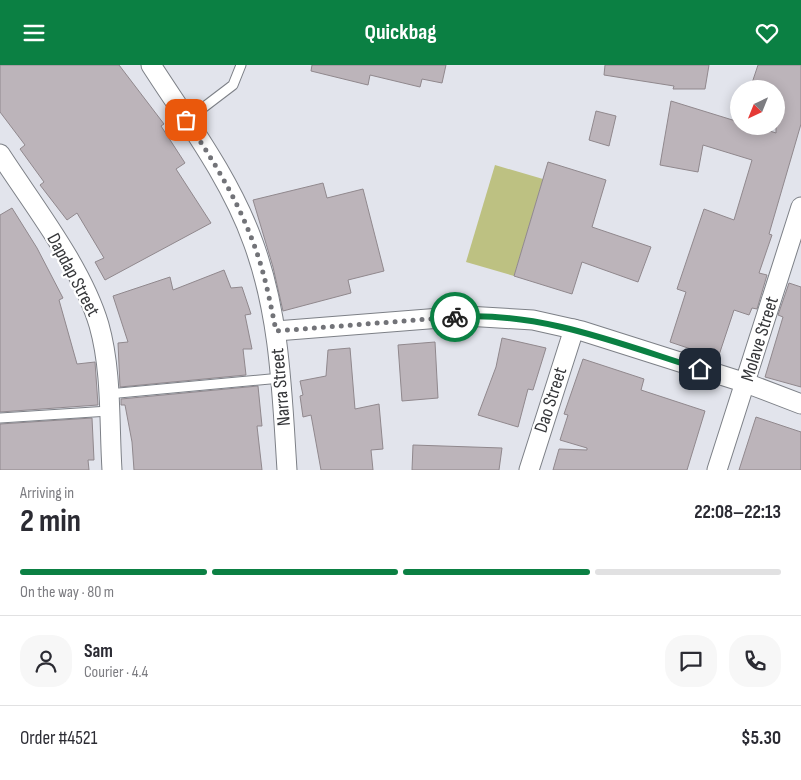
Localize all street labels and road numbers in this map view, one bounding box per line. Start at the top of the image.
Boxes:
street label: Dapdap Street [42,230,105,321]
street label: Molave Street [736,293,784,384]
street label: Narra Street [266,347,296,427]
street label: Dao Street [530,364,572,436]

